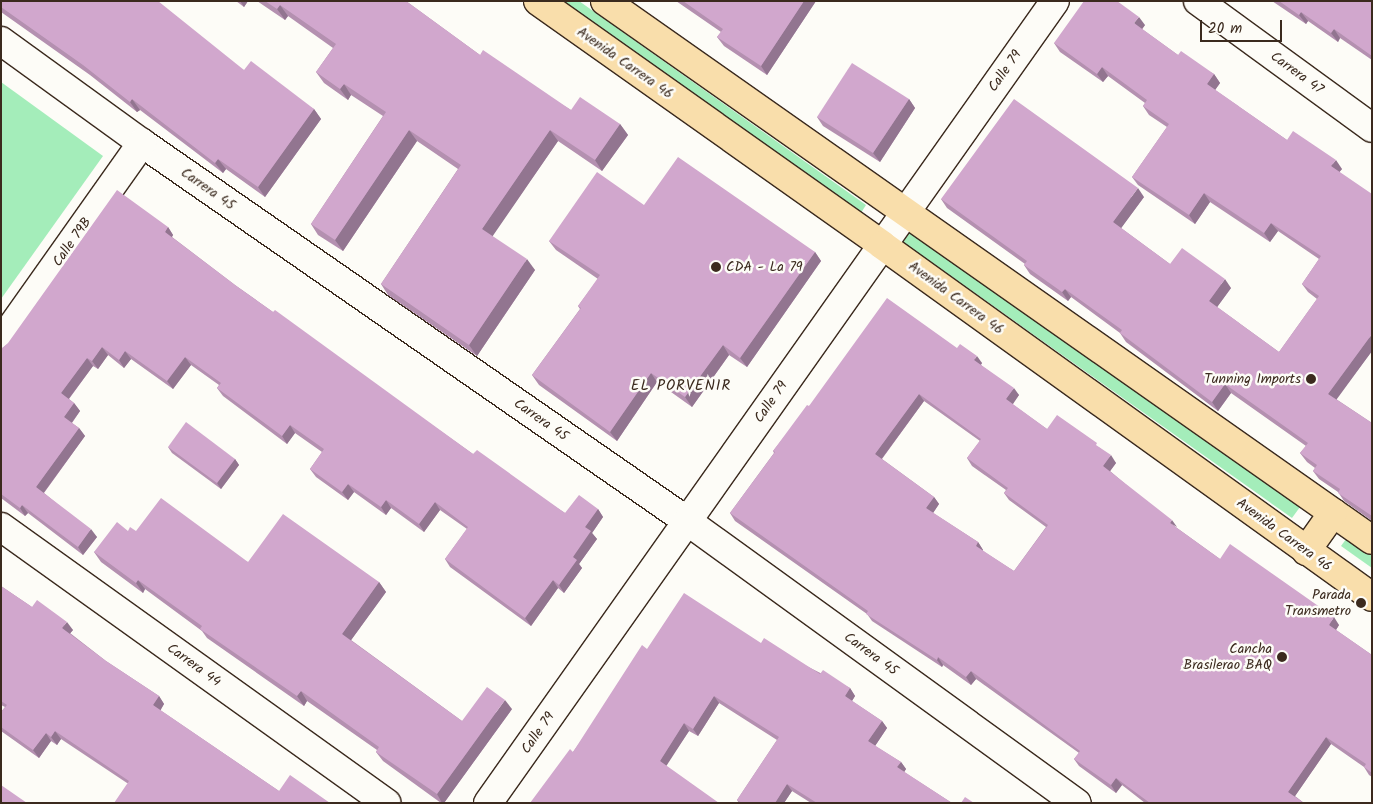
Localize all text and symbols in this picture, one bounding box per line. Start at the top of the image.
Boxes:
scale bar [1203,10,1286,42]
text: 20 m [1208,17,1242,41]
street label: Avenida Carrera 46 [574,24,676,102]
street label: Calle 79 [985,47,1025,95]
street label: Carrera 47 [1267,48,1327,98]
street label: Carrera 45 [178,164,238,214]
street label: Calle 79B [49,214,95,270]
street label: Avenida Carrera 46 [905,258,1007,338]
place label: CDA - La 79 [726,259,803,275]
marker: CDA - La 79 [710,261,722,273]
place label: Tunning Imports [1204,371,1301,387]
marker: Tunning Imports [1305,373,1317,385]
district label: EL PORVENIR [629,378,733,396]
street label: Calle 79 [751,378,791,426]
street label: Carrera 45 [511,395,571,445]
street label: Avenida Carrera 46 [1233,495,1335,575]
place label: Parada Transmetro [1285,587,1351,620]
marker: Parada Transmetro [1355,597,1367,609]
street label: Carrera 45 [841,629,901,679]
street label: Carrera 44 [164,640,224,690]
place label: Cancha Brasilerao BAQ [1183,641,1272,674]
marker: Cancha Brasilerao BAQ [1276,651,1288,663]
street label: Calle 79 [518,709,558,757]

